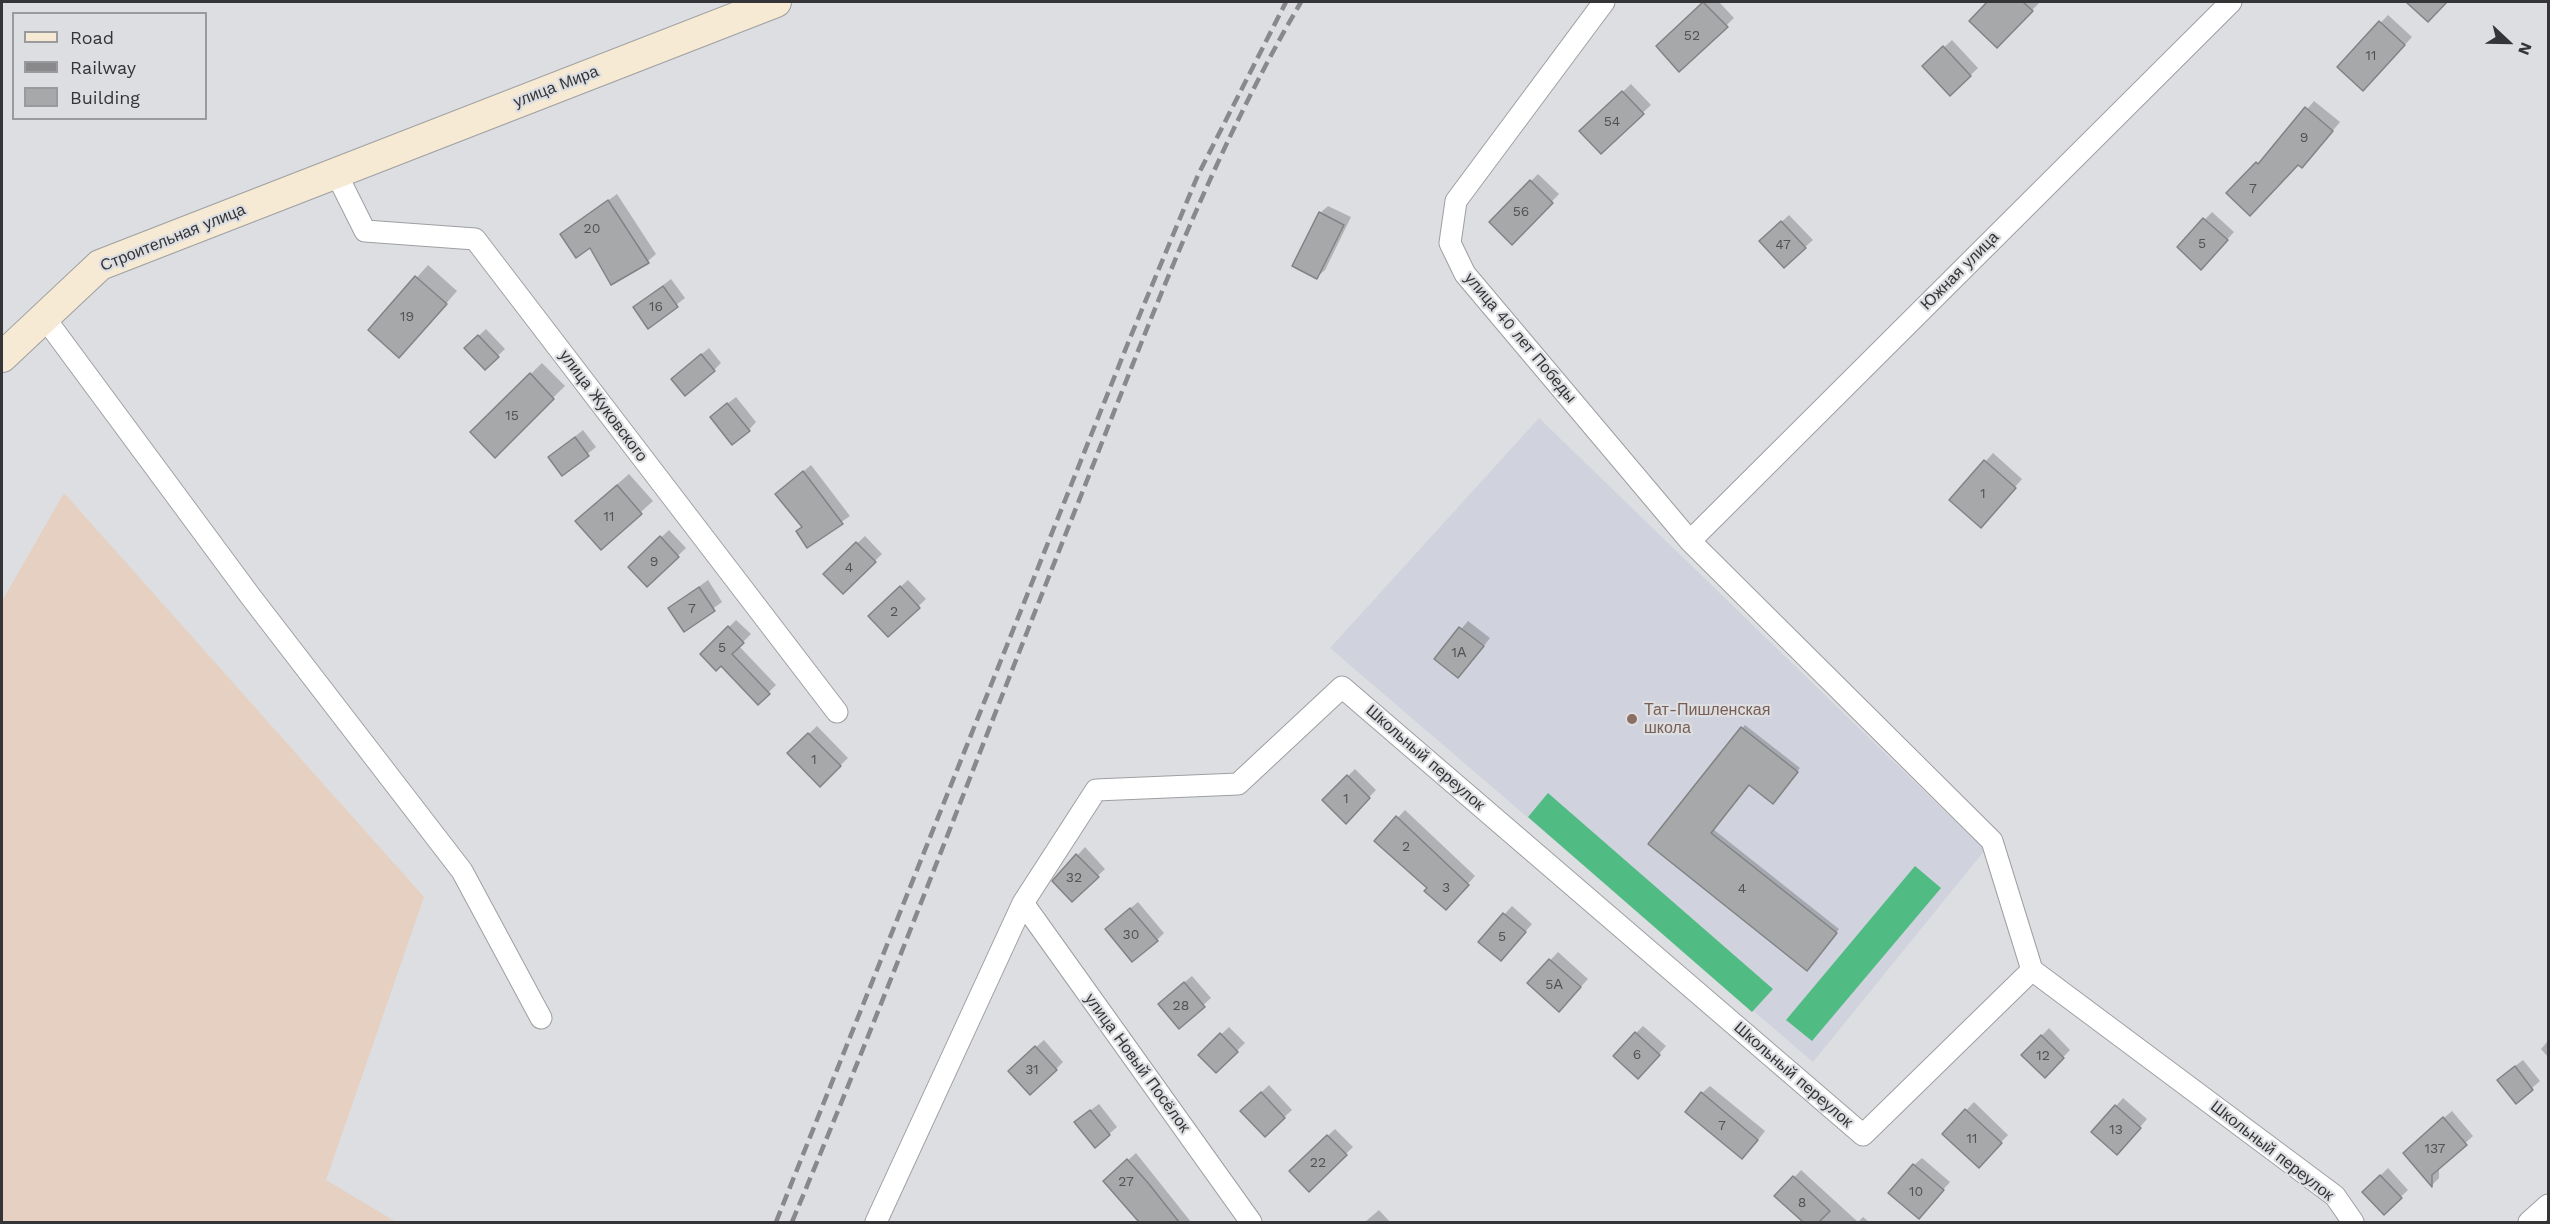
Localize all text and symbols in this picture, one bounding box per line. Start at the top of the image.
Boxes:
legend [12,12,207,120]
north arrow [2478,12,2538,72]
text: Road [70,27,114,48]
house number: 52 [1684,28,1700,44]
text: N [2514,40,2536,58]
house number: 11 [2366,48,2376,64]
text: Railway [70,57,136,78]
street label: улица Мира [511,62,601,112]
text: Building [70,87,140,108]
house number: 54 [1604,114,1620,130]
house number: 9 [2300,130,2308,146]
house number: 7 [2249,181,2257,197]
street label: Строительная улица [98,200,248,276]
house number: 56 [1513,204,1529,220]
house number: 20 [584,221,600,237]
street label: Южная улица [1917,228,2003,314]
house number: 5 [2198,236,2206,252]
house number: 47 [1775,237,1791,253]
street label: улица 40 лет Победы [1460,269,1580,407]
house number: 16 [649,299,663,315]
house number: 19 [400,309,414,325]
street label: улица Жуковского [555,346,651,466]
house number: 15 [505,408,519,424]
house number: 1 [1980,486,1986,502]
house number: 11 [604,509,614,525]
house number: 9 [650,554,658,570]
house number: 4 [845,560,853,576]
house number: 7 [688,601,696,617]
house number: 2 [890,604,898,620]
house number: 5 [718,640,726,656]
house number: 1А [1452,645,1466,661]
place label: Тат-Пишленская школа [1644,700,1770,738]
street label: Школьный переулок [1362,701,1488,815]
marker: Тат-Пишленская школа [1625,712,1639,726]
house number: 1 [811,752,817,768]
house number: 1 [1343,791,1349,807]
house number: 2 [1402,839,1410,855]
house number: 32 [1066,870,1082,886]
house number: 3 [1442,880,1450,896]
house number: 4 [1738,881,1746,897]
house number: 30 [1123,927,1139,943]
house number: 5 [1498,929,1506,945]
house number: 5А [1545,977,1563,993]
street label: улица Новый Посёлок [1080,990,1194,1136]
house number: 28 [1173,998,1189,1014]
street label: Школьный переулок [1730,1018,1856,1132]
house number: 6 [1633,1047,1641,1063]
house number: 12 [2036,1048,2050,1064]
house number: 31 [1025,1062,1039,1078]
street label: Школьный переулок [2207,1097,2337,1205]
house number: 7 [1718,1118,1726,1134]
house number: 13 [2109,1122,2123,1138]
house number: 11 [1967,1131,1977,1147]
house number: 137 [2425,1141,2445,1157]
house number: 22 [1310,1155,1326,1171]
house number: 27 [1118,1174,1134,1190]
house number: 10 [1909,1184,1923,1200]
house number: 8 [1798,1195,1806,1211]

